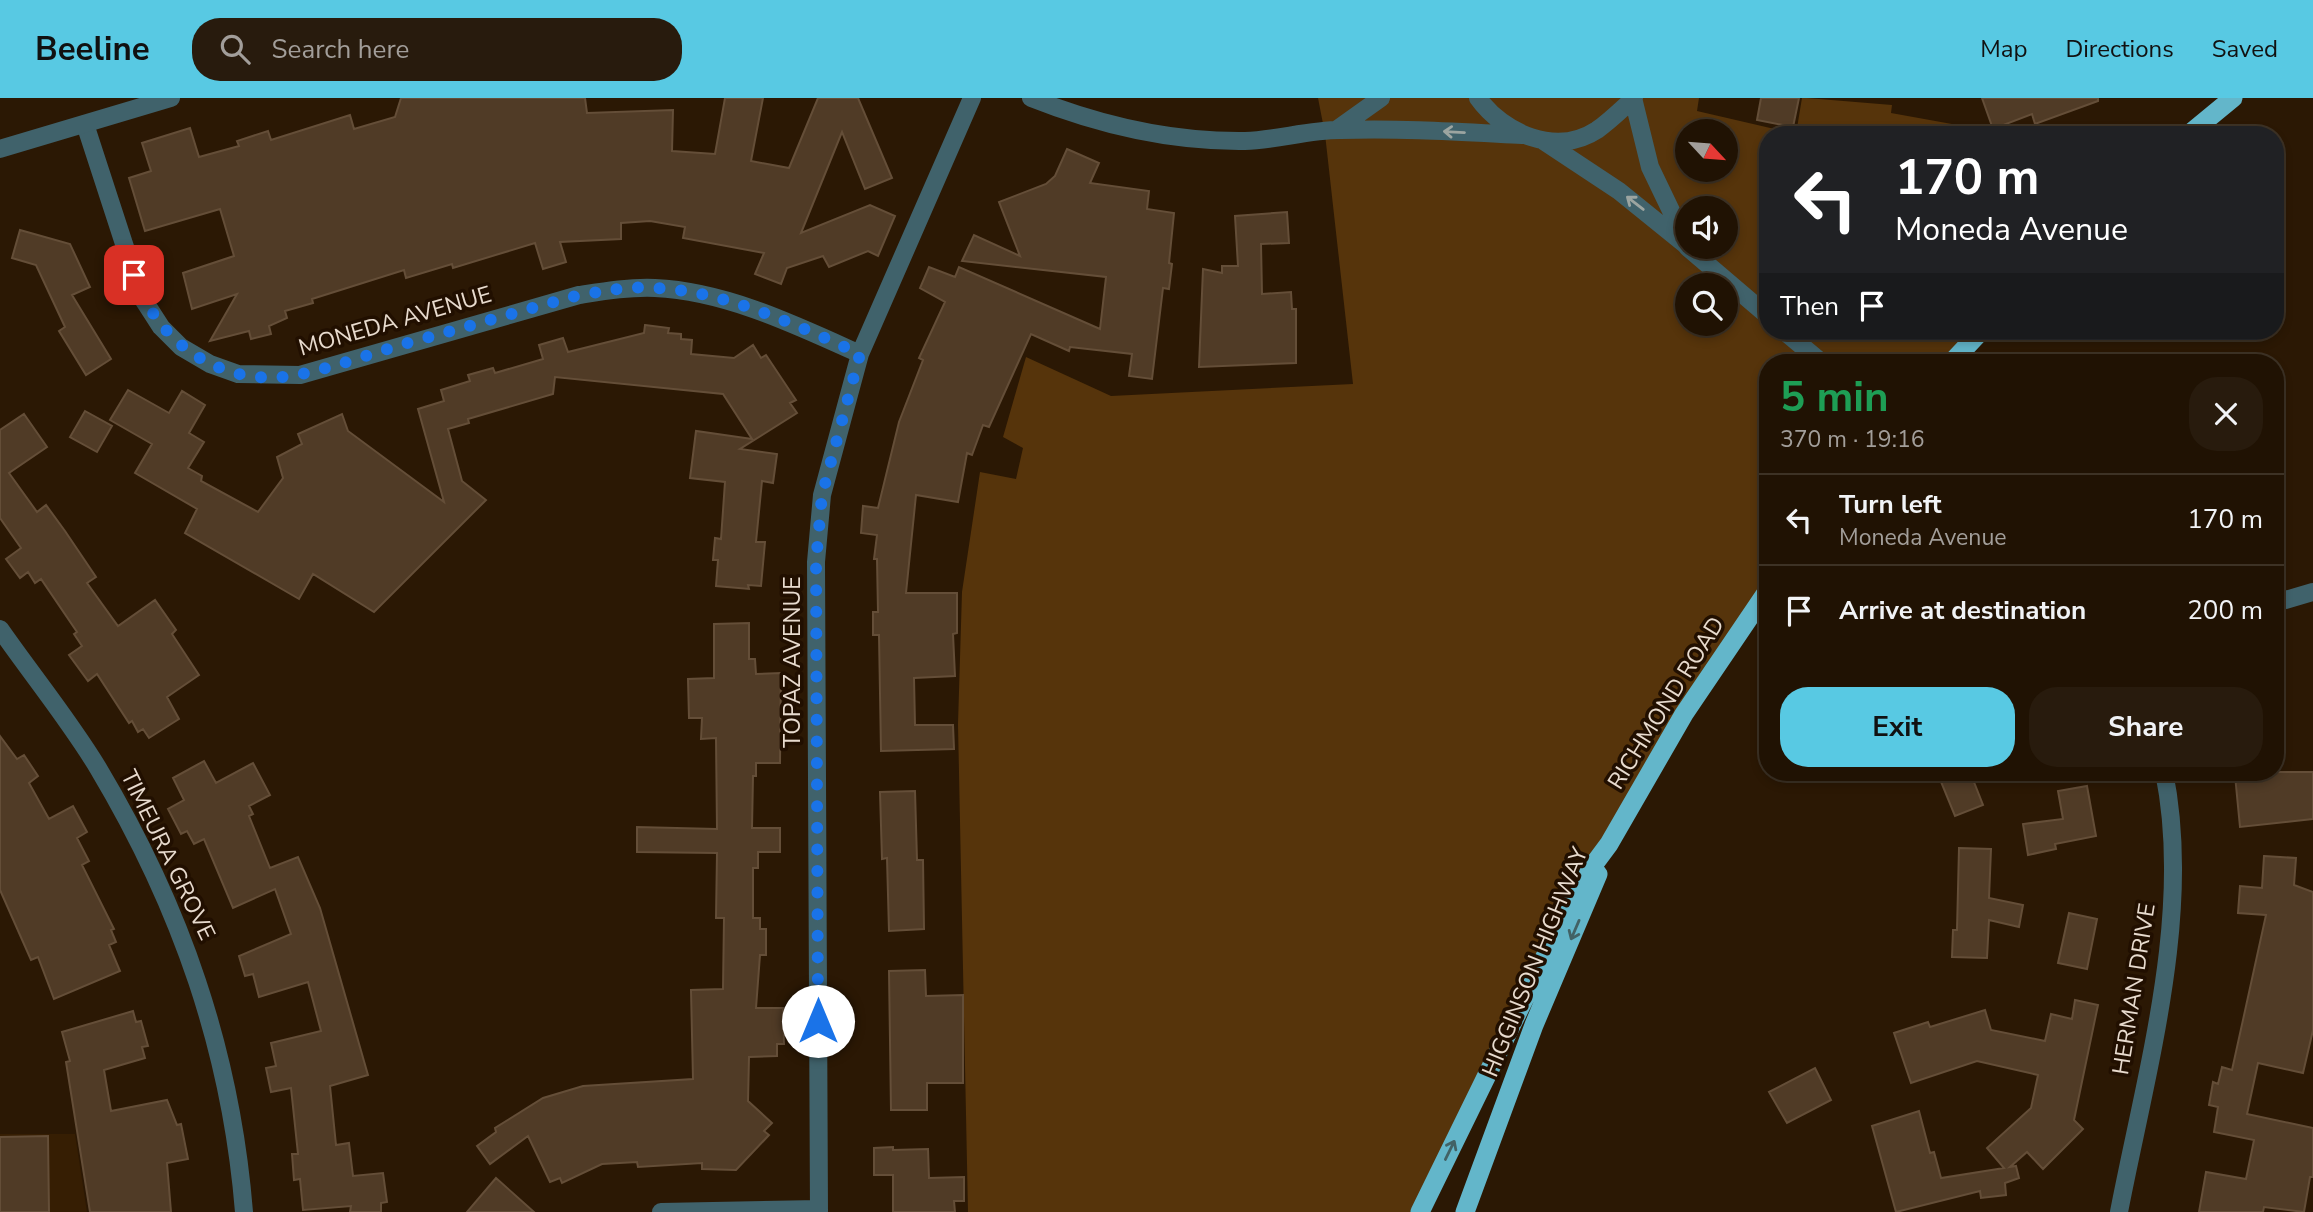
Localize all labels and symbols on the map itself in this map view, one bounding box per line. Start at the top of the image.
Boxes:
north arrow [1675,119,1738,182]
one-way arrow [1443,125,1466,138]
one-way arrow [1626,195,1644,210]
pin [104,245,164,305]
street label: MONEDA AVENUE [295,279,495,363]
street label: TOPAZ AVENUE [777,576,808,748]
street label: RICHMOND ROAD [1600,611,1732,795]
street label: TIMEURA GROVE [113,765,223,945]
street label: HIGGINSON HIGHWAY [1475,842,1595,1081]
street label: HERMAN DRIVE [2105,901,2163,1077]
one-way arrow [1568,919,1581,940]
position arrow [781,984,855,1058]
one-way arrow [1444,1140,1457,1161]

